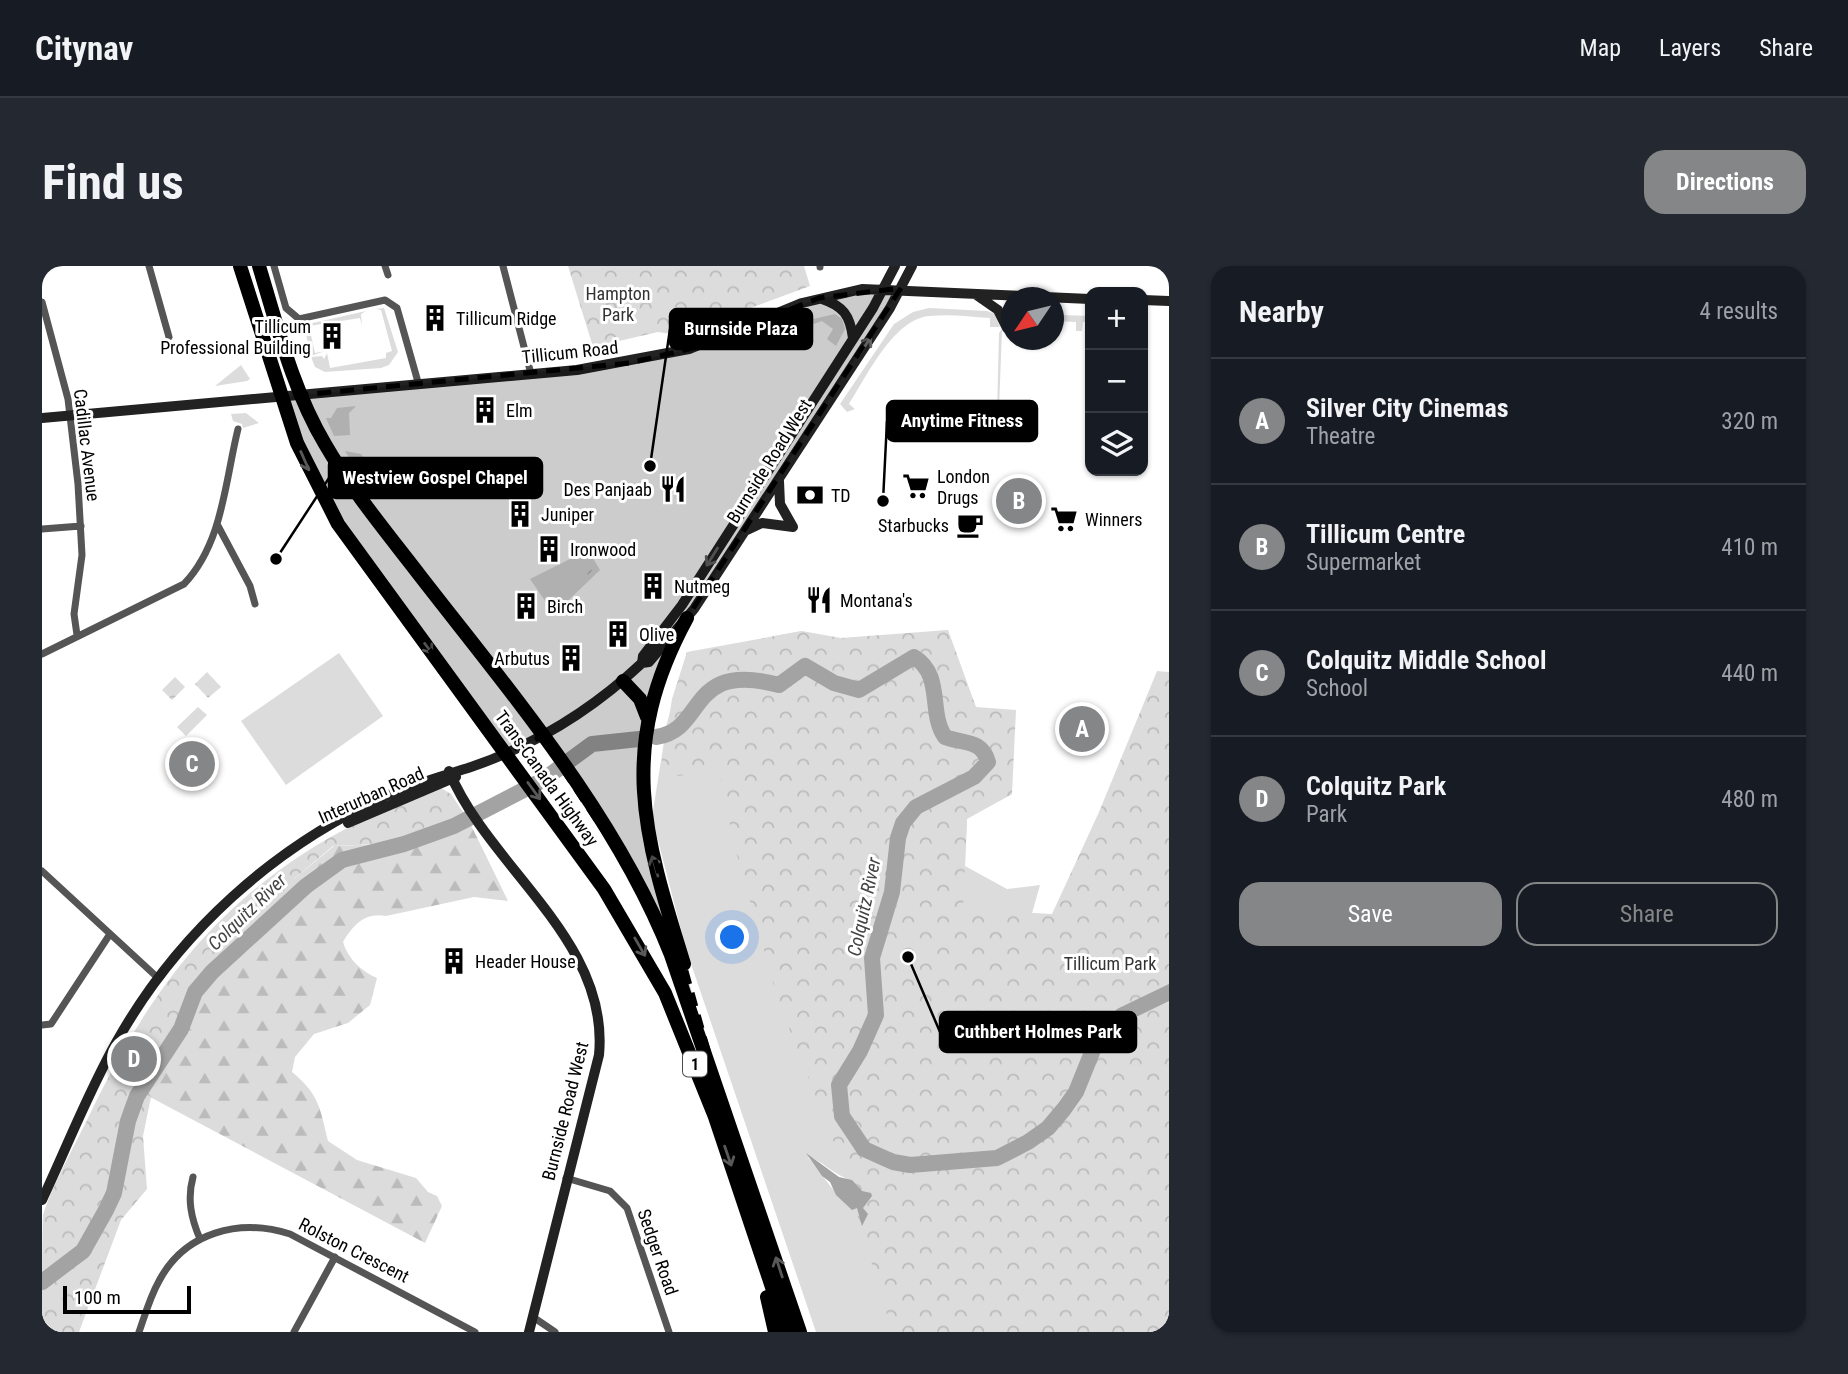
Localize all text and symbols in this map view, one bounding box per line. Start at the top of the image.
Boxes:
text: Citynav [35,29,133,68]
text: Map [1580,34,1621,62]
text: Layers [1659,34,1721,62]
text: Share [1759,34,1813,62]
button: Directions [1644,150,1806,214]
text: Find us [42,154,184,211]
park label: Hampton Park [585,283,651,325]
north arrow [1001,287,1064,350]
map controls [1085,287,1148,476]
button: + [1085,287,1148,350]
text: Nearby [1239,294,1324,329]
text: 4 results [1700,298,1778,325]
building icon: Tillicum Ridge [420,303,450,333]
place label: Tillicum Ridge [456,308,557,329]
callout: Burnside Plaza [670,309,812,349]
place label: Tillicum Professional Building [160,316,311,358]
text: Burnside Plaza [684,317,798,340]
building icon: Tillicum Professional Building [317,321,347,351]
street label: Tillicum Road [521,337,619,367]
one-way arrow [857,337,872,356]
button: − [1085,350,1148,413]
street label: Cadillac Avenue [70,388,104,502]
text: Silver City Cinemas [1306,393,1509,423]
building icon: Elm [470,395,500,425]
street label: Burnside Road West [722,395,816,527]
place label: Elm [506,400,533,421]
callout: Anytime Fitness [887,401,1037,441]
text: A [1255,408,1269,435]
text: 320 m [1721,408,1778,435]
text: Anytime Fitness [901,409,1023,432]
button: layers [1085,413,1148,476]
text: Theatre [1306,423,1375,450]
one-way arrow [299,449,312,471]
callout: Westview Gospel Chapel [329,458,542,498]
text: Westview Gospel Chapel [342,466,528,489]
place label: London Drugs [937,466,990,508]
supermarket icon: London Drugs [901,471,931,501]
restaurant icon: Des Panjaab [658,474,688,504]
pin: B [996,475,1042,527]
place label: Des Panjaab [564,479,652,500]
bank icon: TD [795,480,825,510]
place label: TD [831,485,851,506]
building icon: Juniper [505,499,535,529]
place label: Juniper [541,504,595,525]
supermarket icon: Winners [1049,504,1079,534]
place label: Winners [1085,509,1142,530]
cafe icon: Starbucks [955,510,985,540]
place label: Starbucks [878,515,949,536]
text: Tillicum Centre [1306,519,1465,549]
building icon: Ironwood [534,534,564,564]
text: B [1256,534,1268,561]
text: 410 m [1721,534,1778,561]
place label: Ironwood [570,539,636,560]
one-way arrow [705,547,720,566]
text: Supermarket [1306,549,1421,576]
building icon: Nutmeg [638,571,668,601]
place label: Nutmeg [674,576,730,597]
restaurant icon: Montana's [804,585,834,615]
place label: Montana's [840,590,913,611]
building icon: Birch [511,591,541,621]
place label: Birch [547,596,583,617]
building icon: Olive [603,619,633,649]
place label: Olive [639,624,674,645]
one-way arrow [419,635,433,654]
building icon: Arbutus [556,643,586,673]
text: Colquitz Middle School [1306,645,1547,675]
place label: Arbutus [494,648,550,669]
text: C [1255,660,1269,687]
text: 440 m [1721,660,1778,687]
text: School [1306,675,1368,702]
pin: A [1059,703,1105,755]
street label: Trans-Canada Highway [491,706,603,850]
pin: C [169,738,215,790]
street label: Interurban Road [315,762,427,828]
text: Colquitz Park [1306,771,1446,801]
one-way arrow [526,781,541,800]
text: D [1256,786,1269,813]
text: 480 m [1721,786,1778,813]
text: Park [1306,801,1347,828]
one-way arrow [648,855,661,878]
water label: Colquitz River [842,855,886,958]
water label: Colquitz River [203,869,291,955]
button: Save [1239,882,1502,946]
button: Share [1516,882,1778,946]
your location [715,920,749,954]
one-way arrow [633,937,647,957]
building icon: Header House [439,946,469,976]
place label: Header House [475,951,576,972]
park label: Tillicum Park [1064,953,1156,974]
callout: Cuthbert Holmes Park [940,1012,1136,1052]
text: Cuthbert Holmes Park [954,1020,1123,1043]
pin: D [111,1033,157,1085]
street label: Burnside Road West [538,1039,592,1183]
road number: 1 [683,1052,707,1076]
one-way arrow [723,1145,735,1167]
street label: Sedger Road [633,1206,683,1298]
street label: Rolston Crescent [295,1213,413,1287]
one-way arrow [772,1256,785,1278]
scale bar [63,1283,191,1315]
text: 100 m [74,1286,121,1309]

